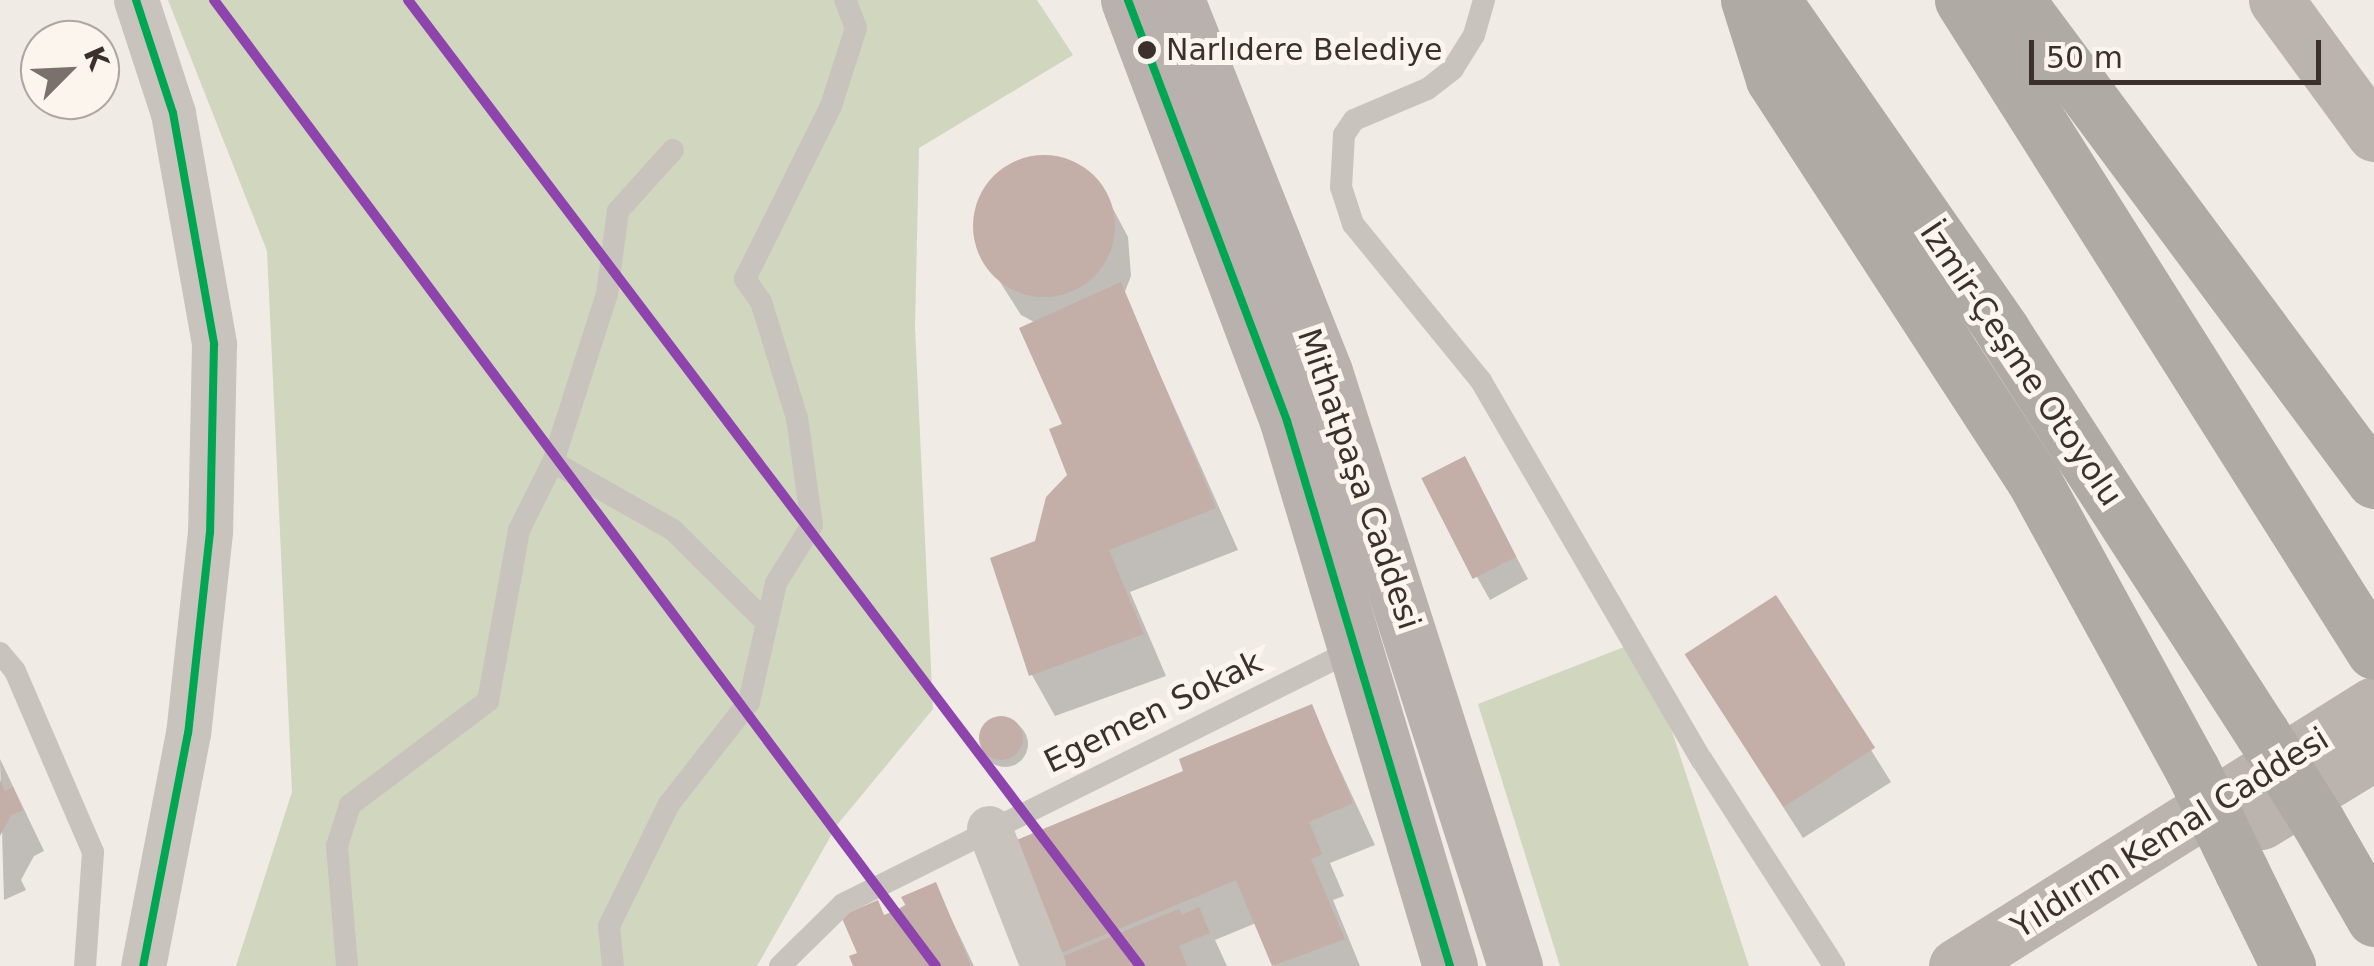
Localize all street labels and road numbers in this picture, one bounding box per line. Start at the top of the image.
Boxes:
street label: İzmir-Çeşme Otoyolu [1912,215,2130,513]
street label: Mithatpaşa Caddesi [1289,324,1429,634]
street label: Egemen Sokak [1038,643,1268,781]
street label: Yıldırım Kemal Caddesi [2004,720,2336,946]

